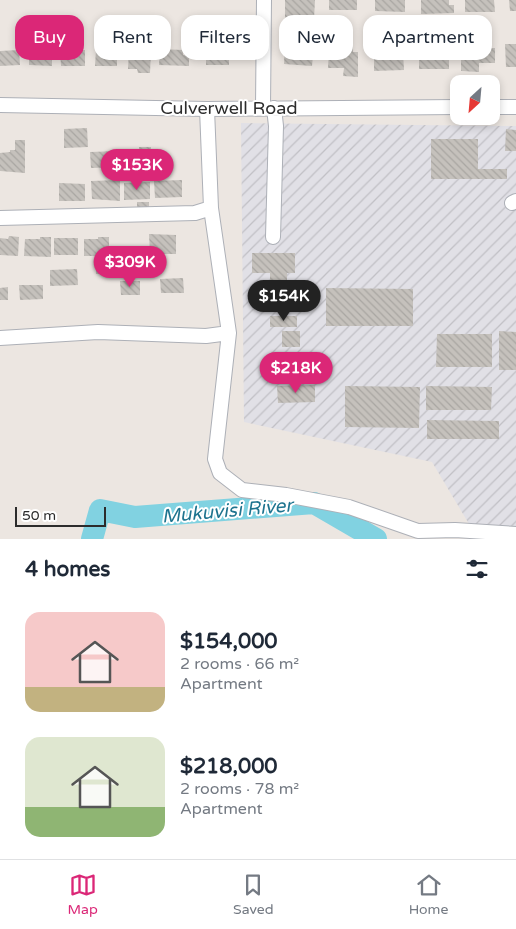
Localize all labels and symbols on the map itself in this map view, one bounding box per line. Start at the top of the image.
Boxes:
north arrow [450,75,500,125]
street label: Culverwell Road [160,97,298,119]
pin: $153K [102,148,172,191]
pin: $309K [95,246,165,288]
pin: $154K [249,280,319,322]
pin: $218K [261,352,331,394]
water label: Mukuvisi River [161,494,296,528]
scale bar [15,504,106,527]

